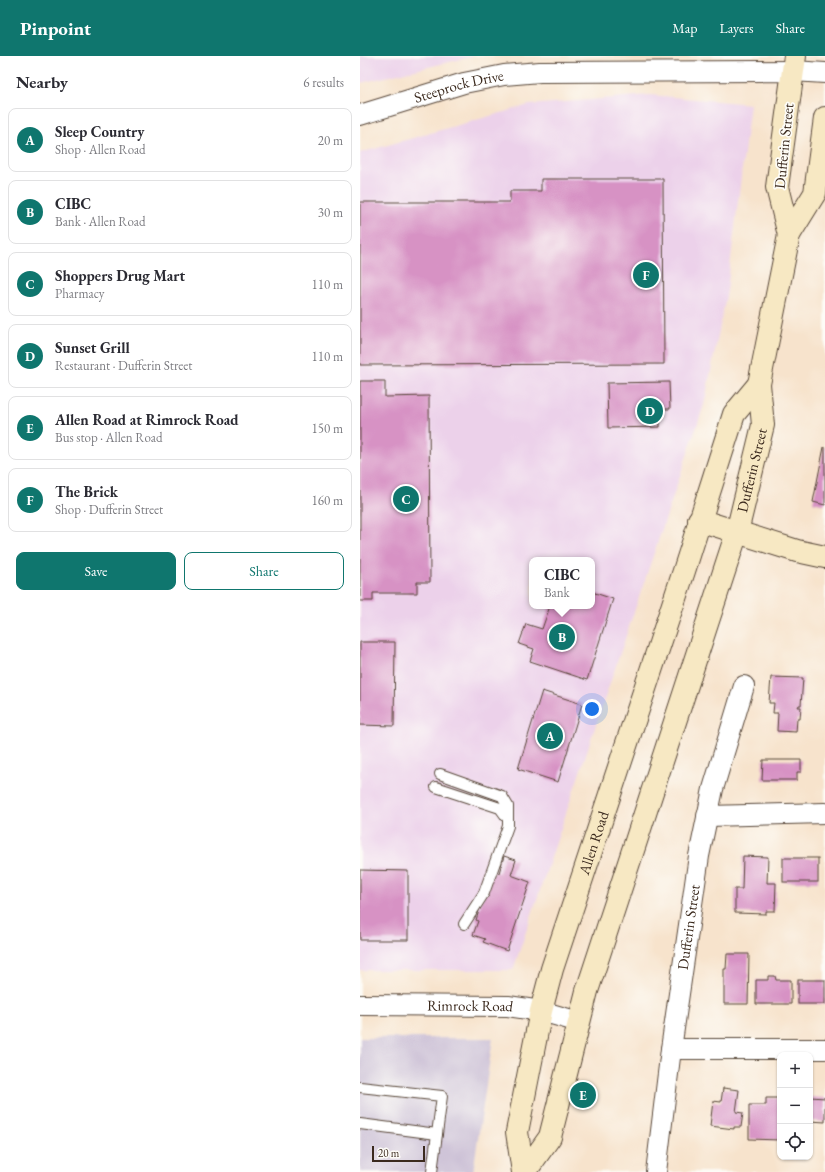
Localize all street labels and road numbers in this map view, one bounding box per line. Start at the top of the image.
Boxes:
street label: Steeprock Drive [412,65,505,107]
street label: Dufferin Street [770,102,797,190]
street label: Dufferin Street [732,426,771,514]
street label: Allen Road [574,808,613,878]
street label: Dufferin Street [673,883,704,971]
street label: Rimrock Road [427,995,515,1016]

